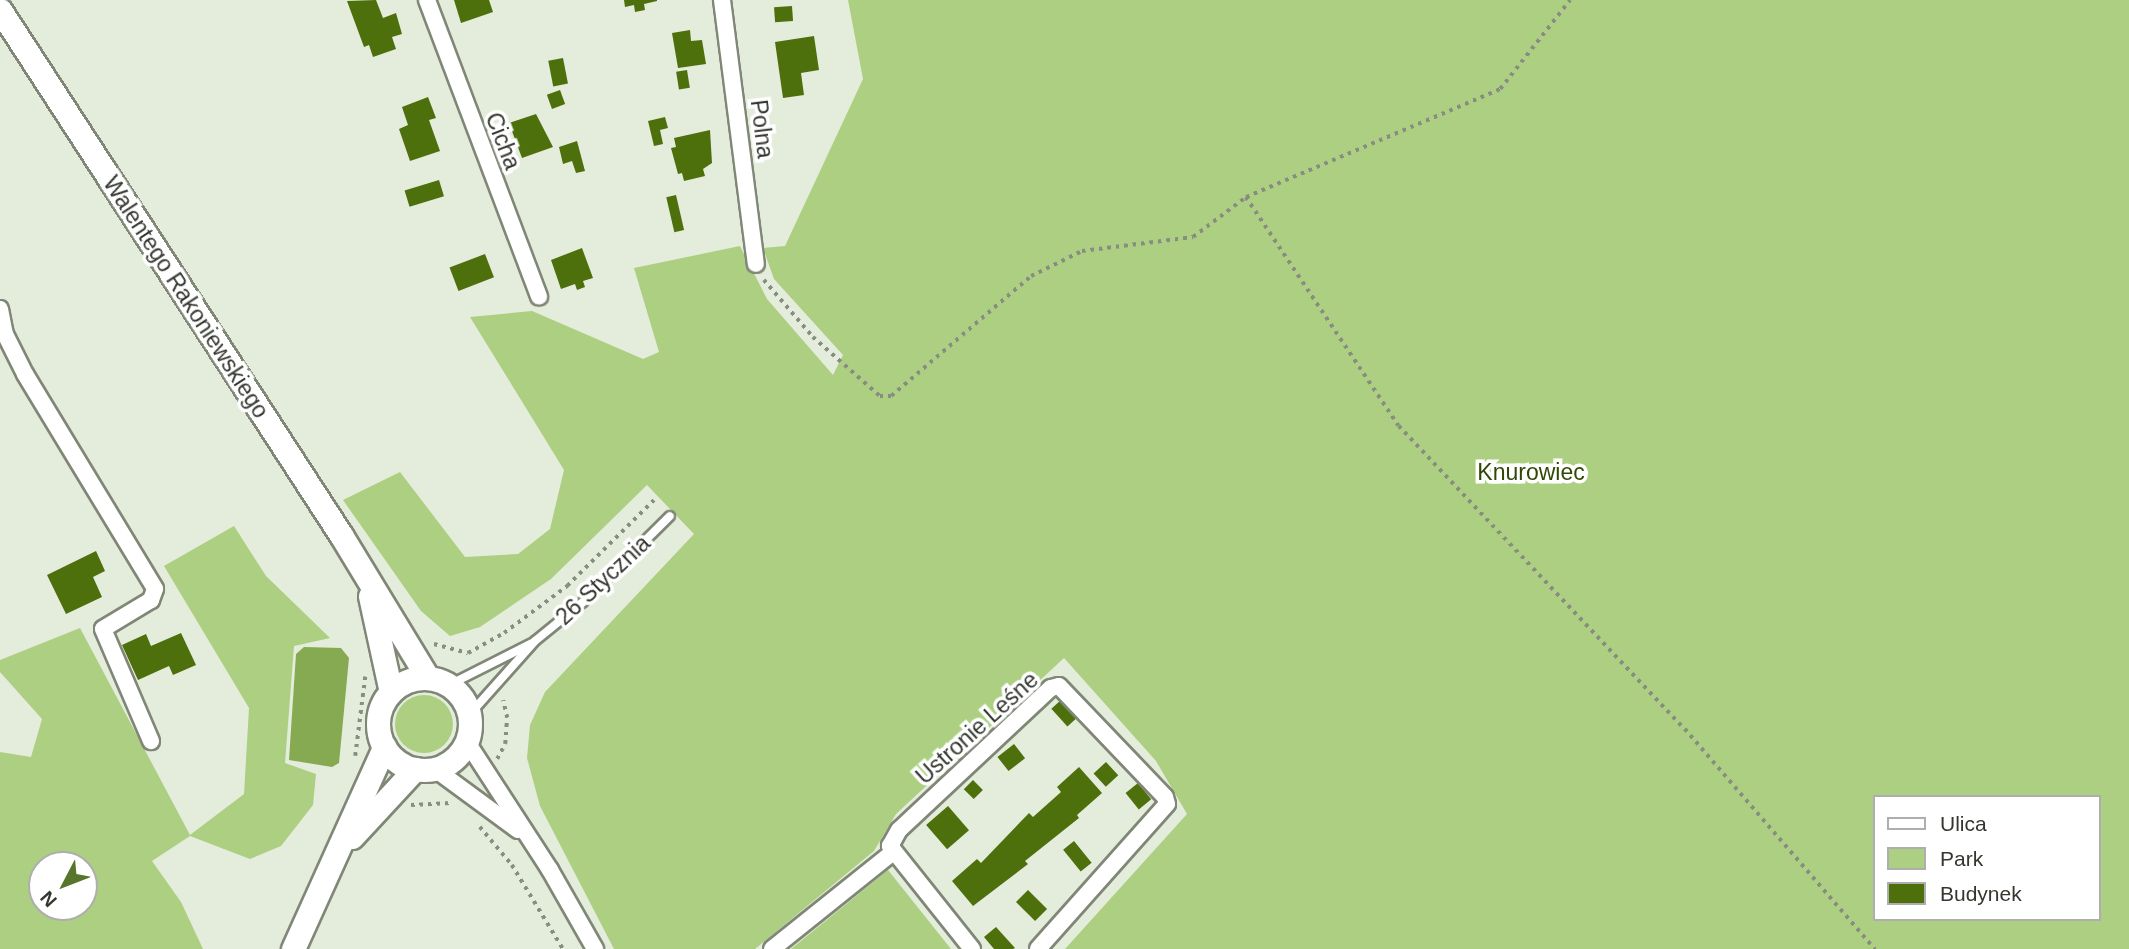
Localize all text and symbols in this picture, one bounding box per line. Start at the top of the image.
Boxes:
street label: Polna [745,98,779,160]
street label: Cicha [480,109,526,173]
street label: Walentego Rakoniewskiego [97,171,275,423]
park label: Knurowiec [1477,458,1585,486]
street label: 26 Stycznia [550,529,656,631]
street label: Ustronie Leśne [910,666,1044,790]
legend [1874,795,2101,921]
text: Ulica [1940,812,1987,835]
text: Park [1940,847,1983,870]
north arrow [28,851,98,921]
text: Budynek [1940,882,2022,905]
text: N [36,887,61,911]

